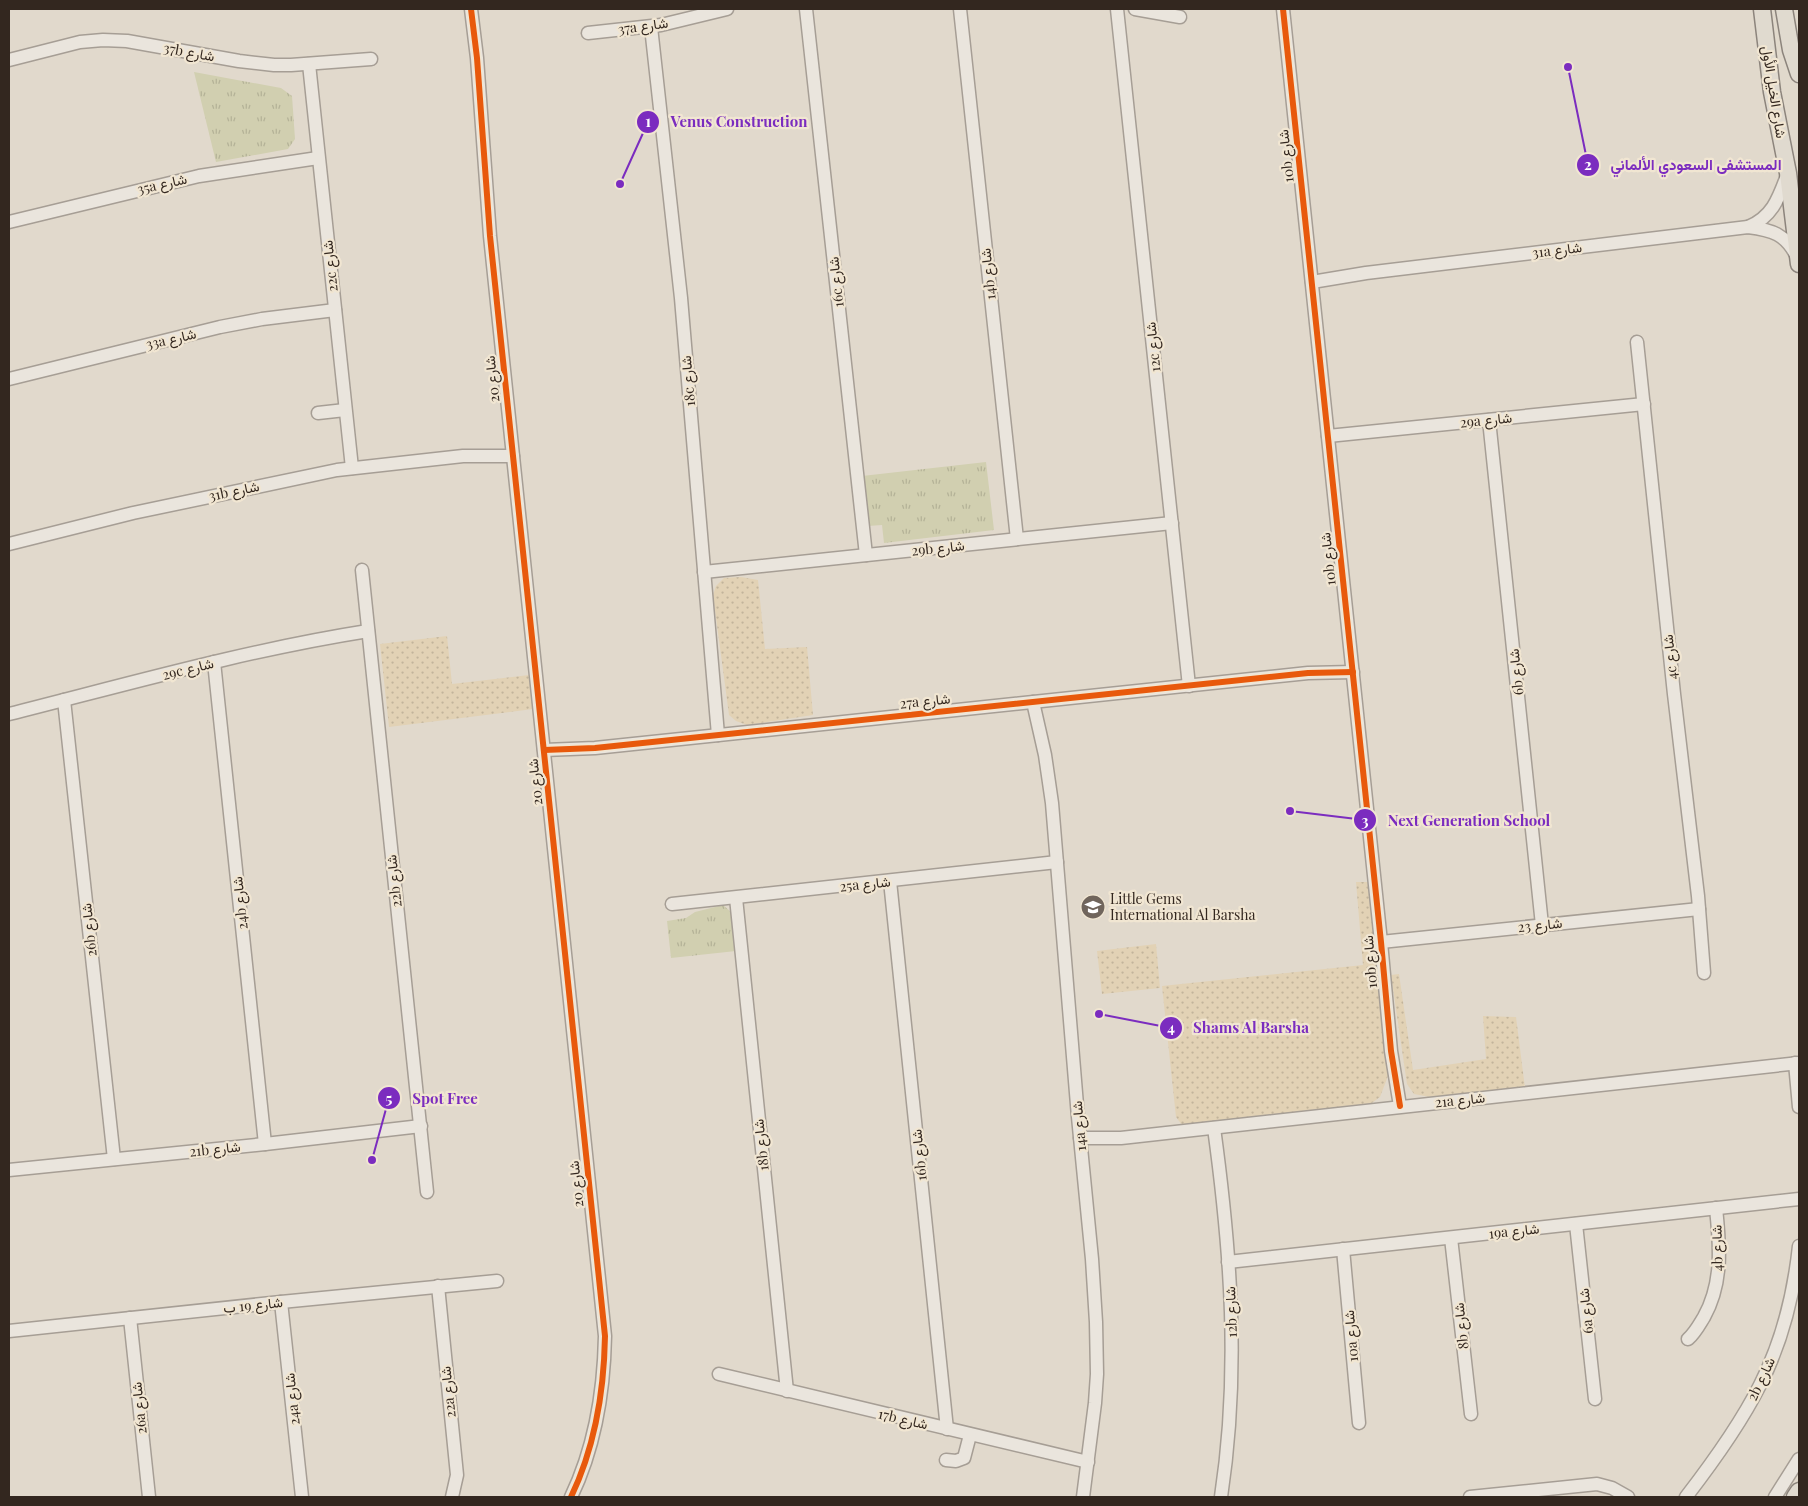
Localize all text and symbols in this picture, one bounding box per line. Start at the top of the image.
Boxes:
street label: 37a شارع [617,13,670,40]
street label: 37b شارع [162,38,216,67]
street label: شارع الخيل الأول [1756,44,1791,140]
callout: Venus Construction [635,107,817,137]
text: 1 [645,111,651,131]
text: Venus Construction [670,111,808,131]
street label: 10b شارع [1273,128,1300,183]
callout: المستشفى السعودي الألماني [1575,150,1791,180]
text: 2 [1584,154,1592,174]
text: المستشفى السعودي الألماني [1610,154,1782,178]
street label: 35a شارع [135,169,189,200]
street label: 31a شارع [1531,237,1583,264]
street label: 22c شارع [317,239,344,293]
street label: 14b شارع [975,247,1002,301]
street label: 16c شارع [823,256,850,308]
street label: 12c شارع [1140,321,1167,373]
street label: 33a شارع [144,324,198,355]
street label: شارع 20 [480,355,505,403]
street label: 18c شارع [676,355,701,407]
street label: 29a شارع [1459,407,1513,434]
street label: 31b شارع [207,476,261,507]
street label: 10b شارع [1315,531,1342,586]
street label: 29b شارع [910,535,966,562]
street label: 4c شارع [1658,633,1683,681]
street label: 6b شارع [1504,648,1529,696]
street label: 29c شارع [160,653,216,686]
street label: 27a شارع [899,688,951,715]
street label: شارع 20 [523,758,548,806]
callout: Next Generation School [1353,805,1560,835]
text: 3 [1361,810,1369,830]
text: Next Generation School [1388,810,1551,830]
street label: 22b شارع [381,854,408,908]
street label: 25a شارع [839,871,892,898]
street label: 24b شارع [227,875,254,930]
place label: Little Gems International Al Barsha [1110,889,1256,924]
school or university icon: Little Gems International Al Barsha [1080,894,1106,920]
street label: 26b شارع [76,902,103,958]
street label: شارع 23 [1517,913,1563,938]
street label: 10b شارع [1358,935,1383,989]
callout: Shams Al Barsha [1158,1013,1319,1043]
text: 4 [1167,1017,1175,1037]
text: Shams Al Barsha [1193,1017,1309,1037]
callout: Spot Free [377,1083,488,1113]
street label: 21a شارع [1434,1087,1486,1114]
text: 5 [386,1088,393,1108]
text: Spot Free [412,1088,478,1108]
street label: 14a شارع [1067,1100,1092,1152]
street label: 18b شارع [748,1118,775,1172]
street label: 16b شارع [906,1128,933,1182]
street label: 21b شارع [188,1136,242,1163]
street label: شارع 20 [564,1160,589,1208]
street label: 19a شارع [1488,1218,1540,1245]
street label: 4b شارع [1707,1225,1728,1271]
street label: 12b شارع [1220,1286,1243,1338]
street label: 6a شارع [1574,1287,1599,1335]
street label: شارع 19 ب [222,1292,284,1319]
street label: 8b شارع [1449,1302,1474,1350]
street label: 10a شارع [1339,1309,1364,1363]
street label: 2b شارع [1742,1354,1781,1405]
street label: 22a شارع [435,1365,462,1419]
street label: 24a شارع [279,1372,306,1426]
street label: 26a شارع [126,1381,153,1435]
street label: 17b شارع [876,1404,930,1435]

